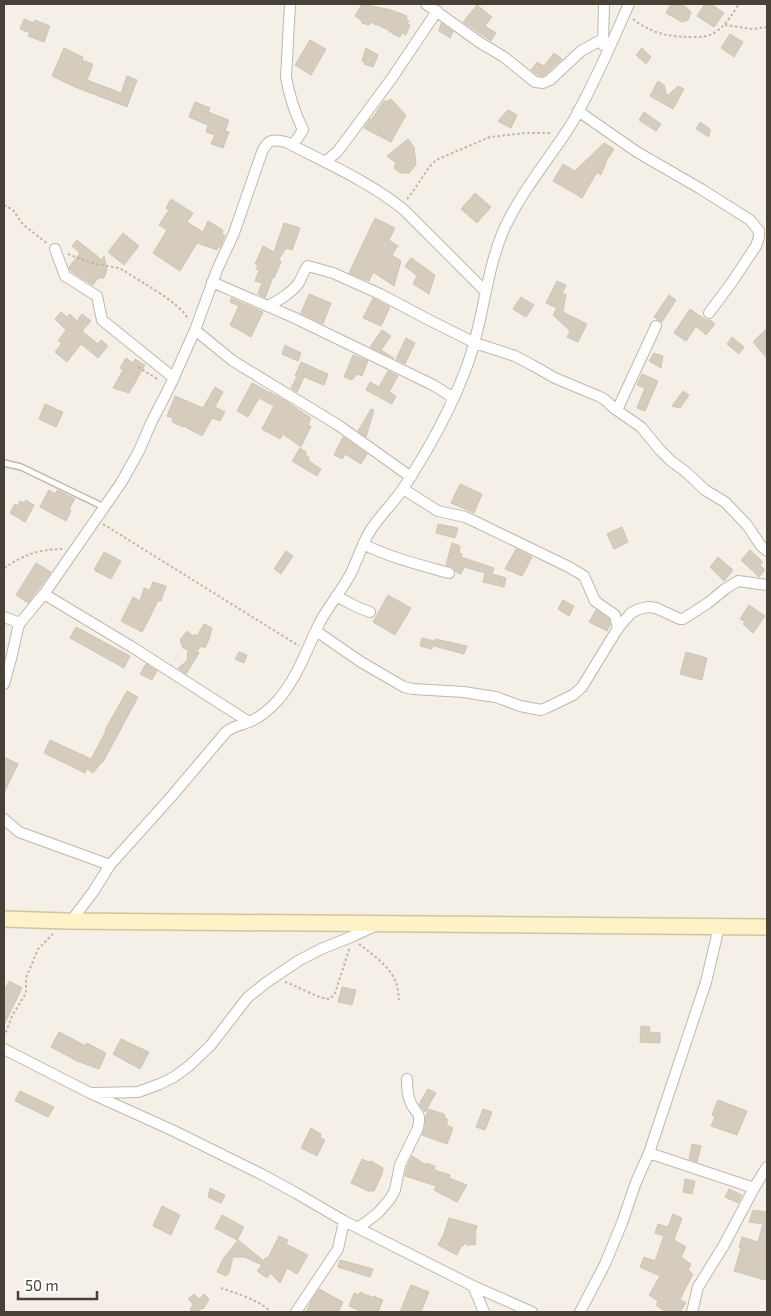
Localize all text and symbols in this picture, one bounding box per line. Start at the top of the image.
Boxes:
scale bar [18,1268,96,1300]
text: 50 m [25,1276,59,1294]

